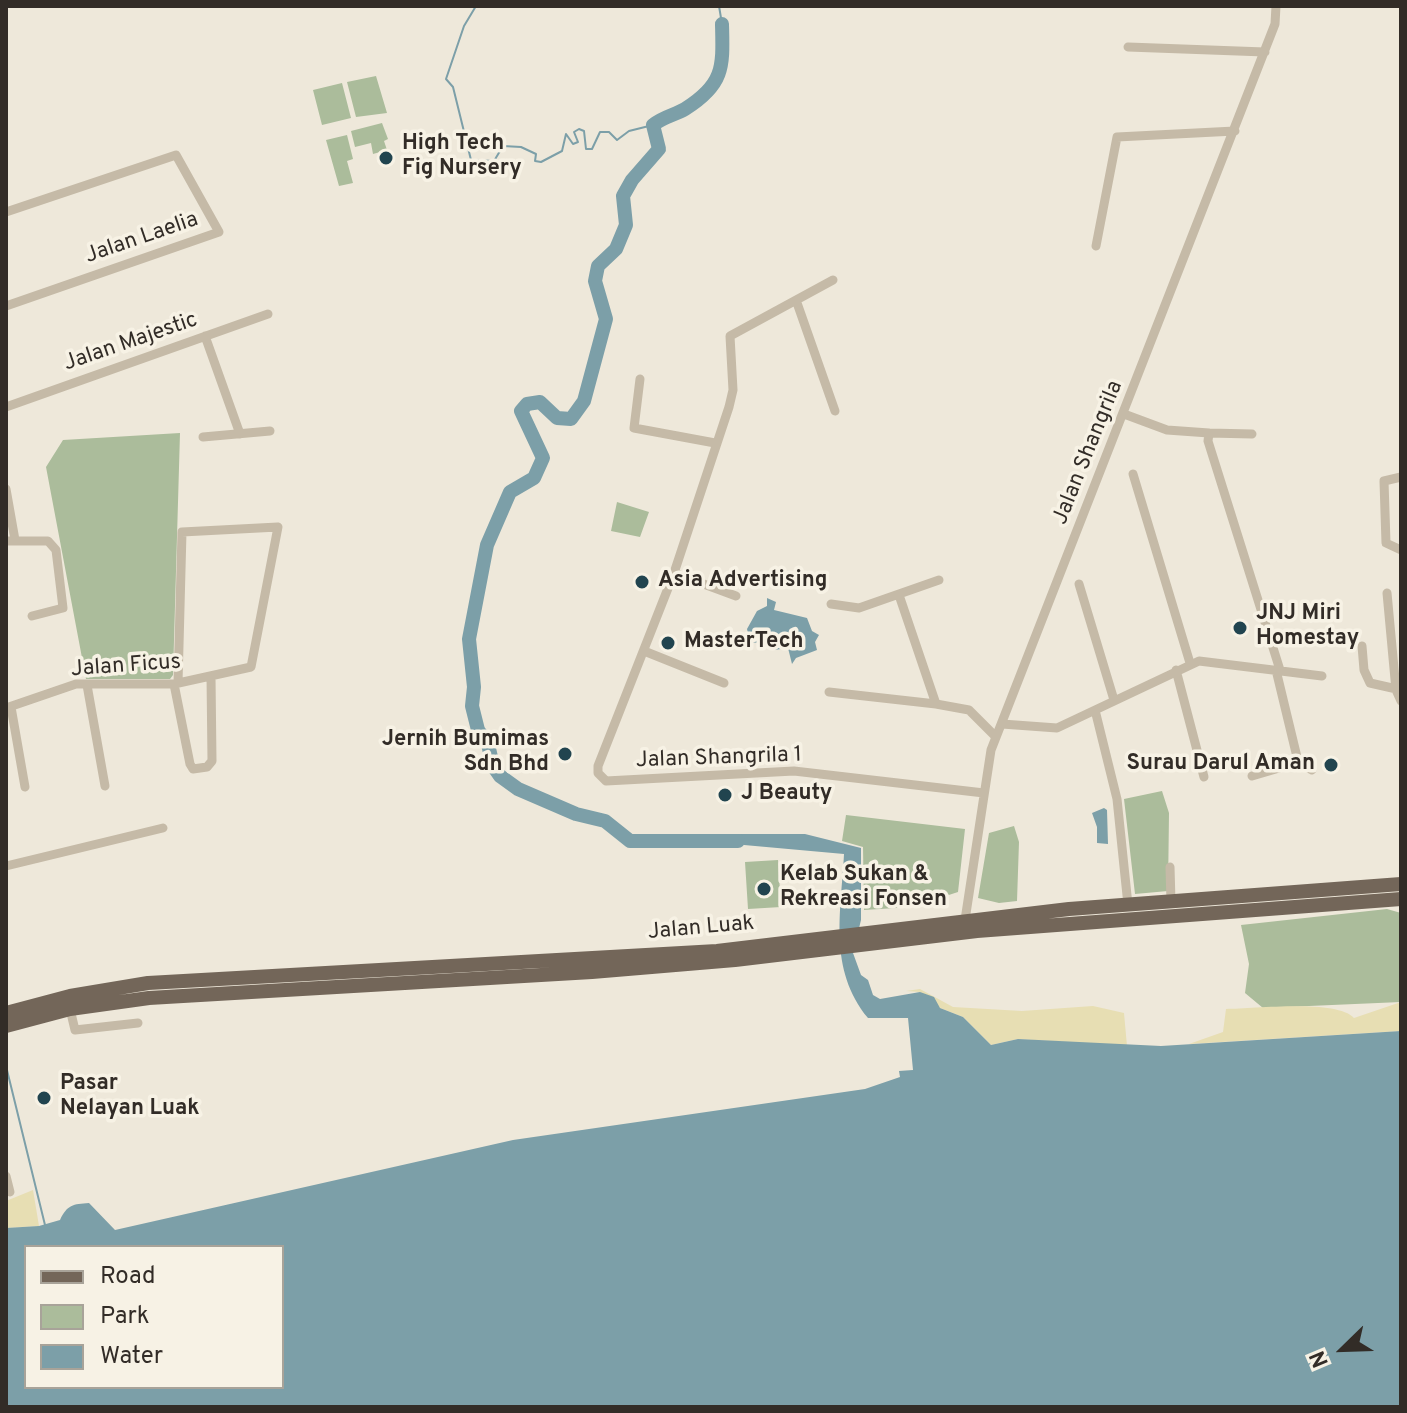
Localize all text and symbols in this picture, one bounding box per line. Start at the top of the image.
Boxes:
place label: High Tech Fig Nursery [402,132,522,184]
marker: High Tech Fig Nursery [377,149,395,167]
street label: Jalan Laelia [82,207,202,271]
street label: Jalan Majestic [61,308,201,378]
street label: Jalan Shangrila [1048,377,1130,529]
place label: Asia Advertising [658,569,828,595]
marker: Asia Advertising [633,573,651,591]
place label: JNJ Miri Homestay [1256,602,1359,654]
marker: JNJ Miri Homestay [1231,619,1249,637]
place label: MasterTech [684,630,804,656]
marker: MasterTech [659,634,677,652]
street label: Jalan Ficus [70,650,182,684]
place label: Jernih Bumimas Sdn Bhd [382,728,549,780]
street label: Jalan Shangrila 1 [635,743,803,775]
marker: Jernih Bumimas Sdn Bhd [556,745,574,763]
place label: Surau Darul Aman [1127,752,1315,778]
marker: Surau Darul Aman [1322,756,1340,774]
place label: J Beauty [741,782,832,808]
marker: J Beauty [716,786,734,804]
place label: Kelab Sukan & Rekreasi Fonsen [780,863,947,914]
marker: Kelab Sukan & Rekreasi Fonsen [755,880,773,898]
street label: Jalan Luak [647,911,755,947]
place label: Pasar Nelayan Luak [60,1072,199,1124]
marker: Pasar Nelayan Luak [35,1089,53,1107]
legend [24,1245,284,1389]
text: Road [100,1262,156,1292]
text: Park [100,1302,150,1332]
north arrow [1303,1309,1383,1389]
text: Water [100,1342,163,1372]
text: N [1305,1346,1336,1371]

